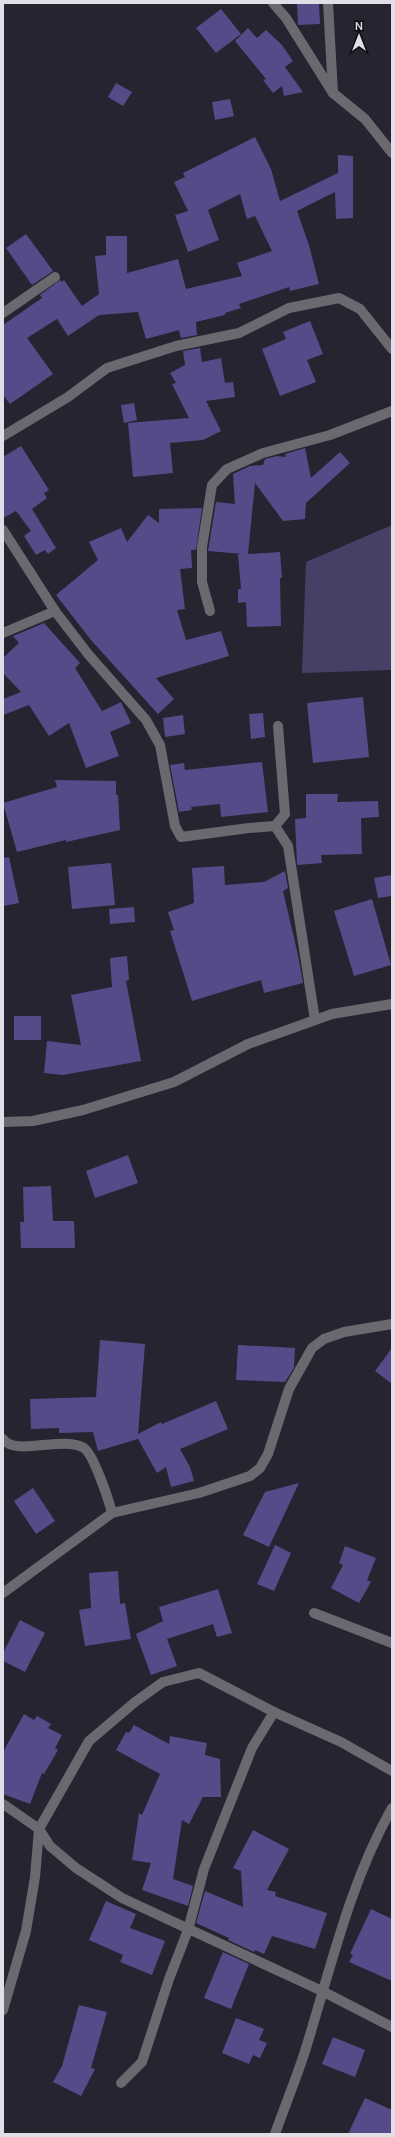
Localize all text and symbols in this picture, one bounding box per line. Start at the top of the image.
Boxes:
north arrow [339,16,379,56]
text: N [355,18,363,33]

